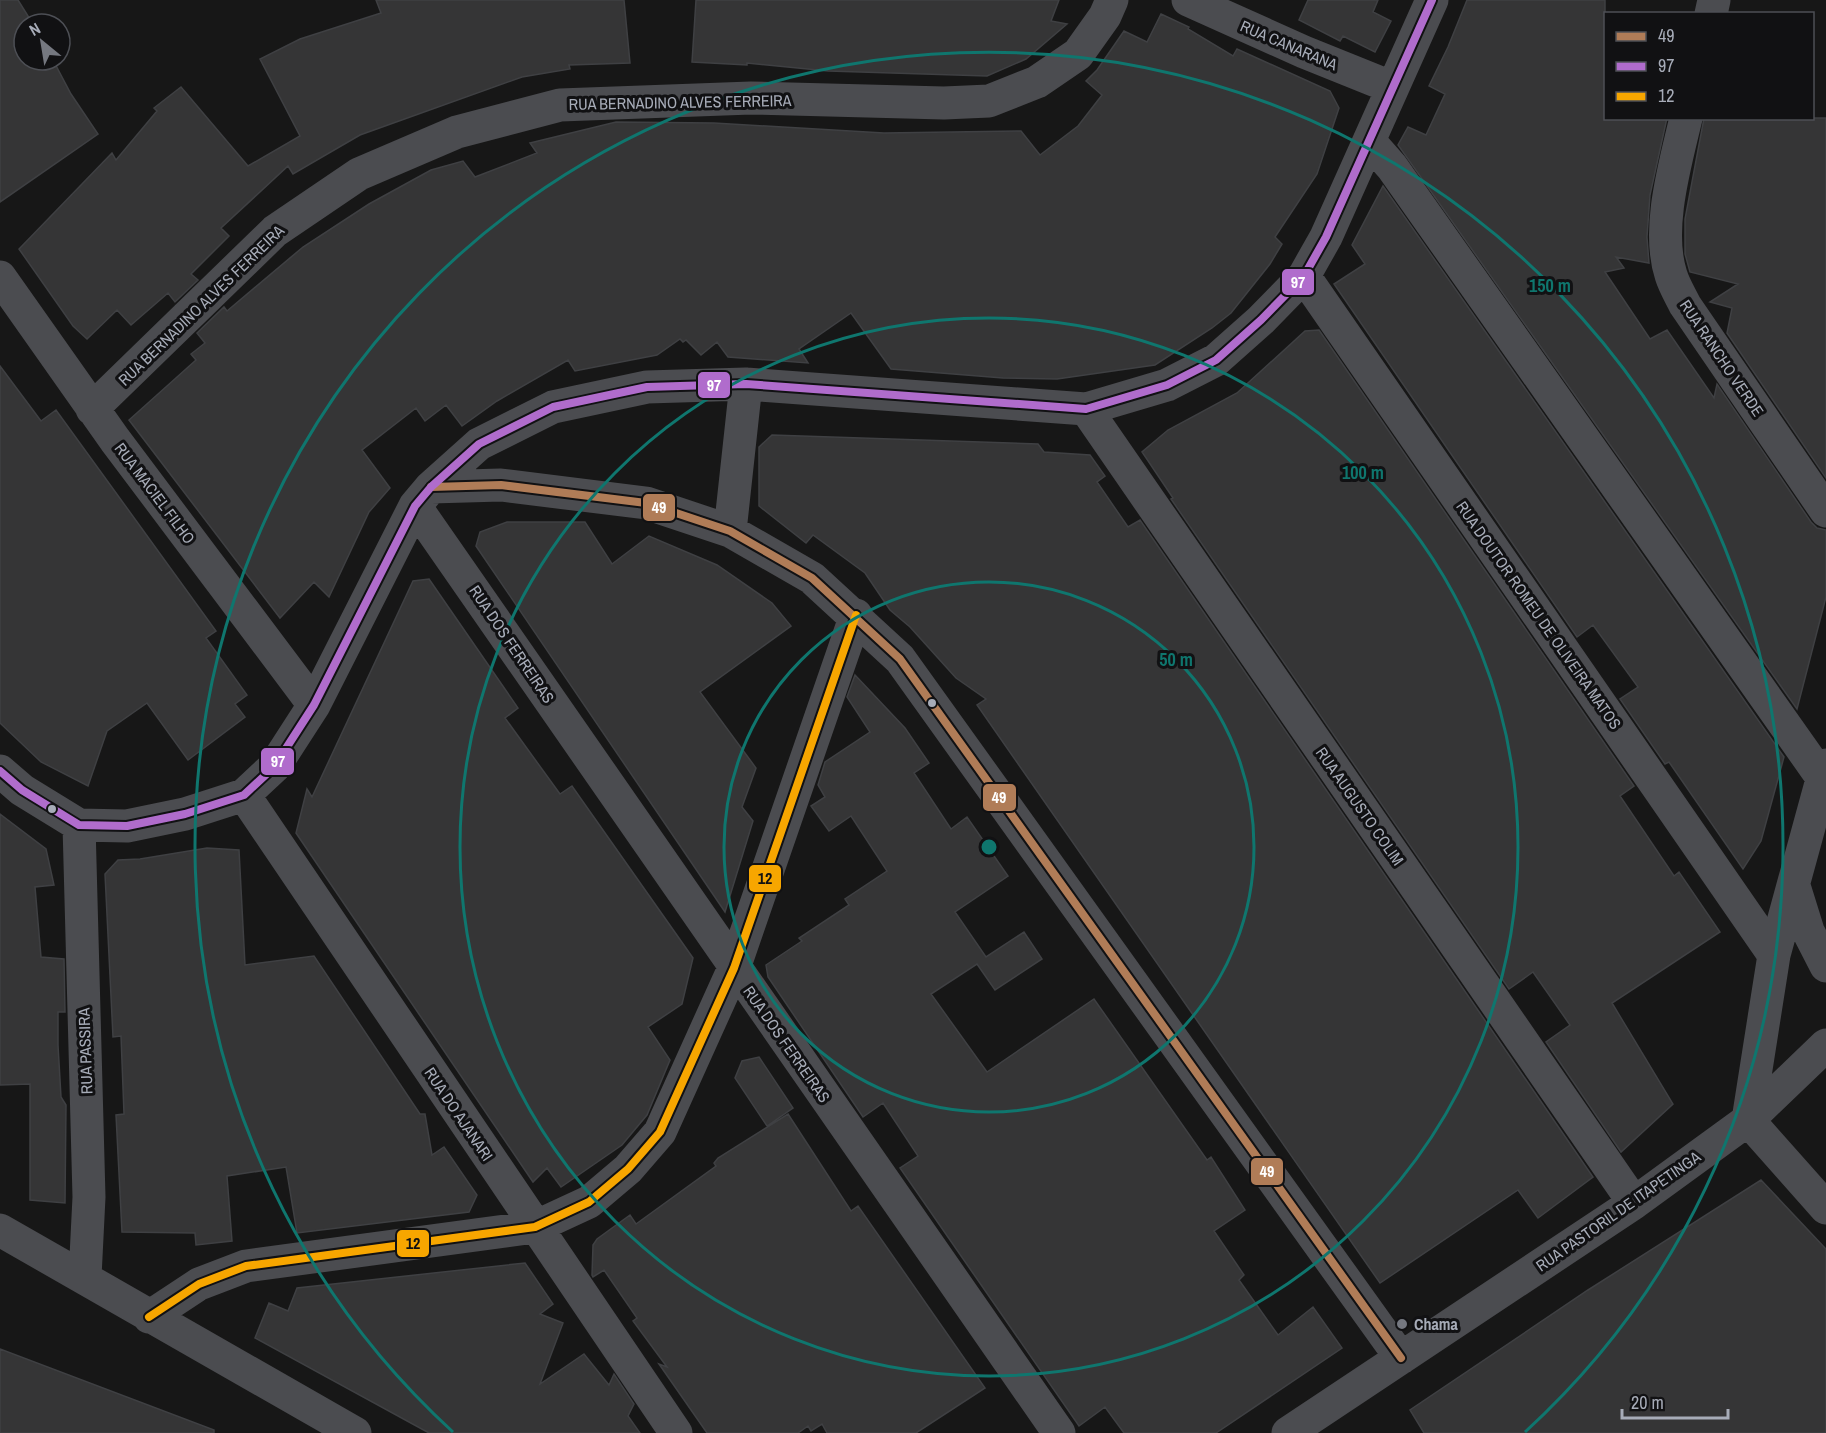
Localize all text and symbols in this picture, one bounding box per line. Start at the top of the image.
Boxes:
north arrow [12,12,72,72]
legend [1604,12,1814,120]
street label: RUA CANARANA [1237,15,1341,75]
text: N [25,17,44,41]
text: 49 [1658,23,1674,48]
text: 97 [1658,53,1674,78]
text: 12 [1658,83,1674,108]
street label: RUA BERNADINO ALVES FERREIRA [568,89,792,115]
street label: RUA BERNADINO ALVES FERREIRA [113,220,289,390]
line badge: 97 [1281,268,1315,296]
text: 97 [1291,271,1305,293]
text: 150 m [1529,273,1571,298]
street label: RUA RANCHO VERDE [1675,295,1769,421]
line badge: 97 [697,371,731,399]
text: 97 [707,374,721,396]
street label: RUA MACIEL FILHO [110,438,200,548]
text: 100 m [1342,460,1384,485]
line badge: 49 [642,493,676,522]
text: 49 [652,496,666,518]
street label: RUA DOUTOR ROMEU DE OLIVEIRA MATOS [1451,496,1627,734]
street label: RUA DOS FERREIRAS [464,581,560,707]
text: 50 m [1159,647,1193,672]
unlabelled marker [926,697,938,709]
street label: RUA AUGUSTO COLIM [1311,742,1409,870]
line badge: 97 [260,747,295,776]
text: 97 [271,750,285,772]
line badge: 49 [982,783,1017,812]
text: 49 [992,786,1006,808]
unlabelled marker [46,803,58,815]
centre of rings [979,837,999,857]
line badge: 12 [748,864,782,893]
text: 12 [758,867,772,889]
street label: RUA DOS FERREIRAS [738,981,836,1107]
street label: RUA PASSIRA [72,1007,98,1095]
street label: RUA DO AJANARI [420,1063,498,1165]
street label: RUA PASTORIL DE ITAPETINGA [1531,1146,1705,1276]
line badge: 49 [1250,1157,1284,1186]
text: 49 [1260,1160,1274,1182]
line badge: 12 [396,1229,430,1258]
text: 12 [406,1232,420,1254]
place label: Chama [1414,1313,1458,1335]
marker: Chama [1395,1317,1409,1331]
scale bar [1622,1382,1728,1420]
text: 20 m [1631,1390,1664,1415]

